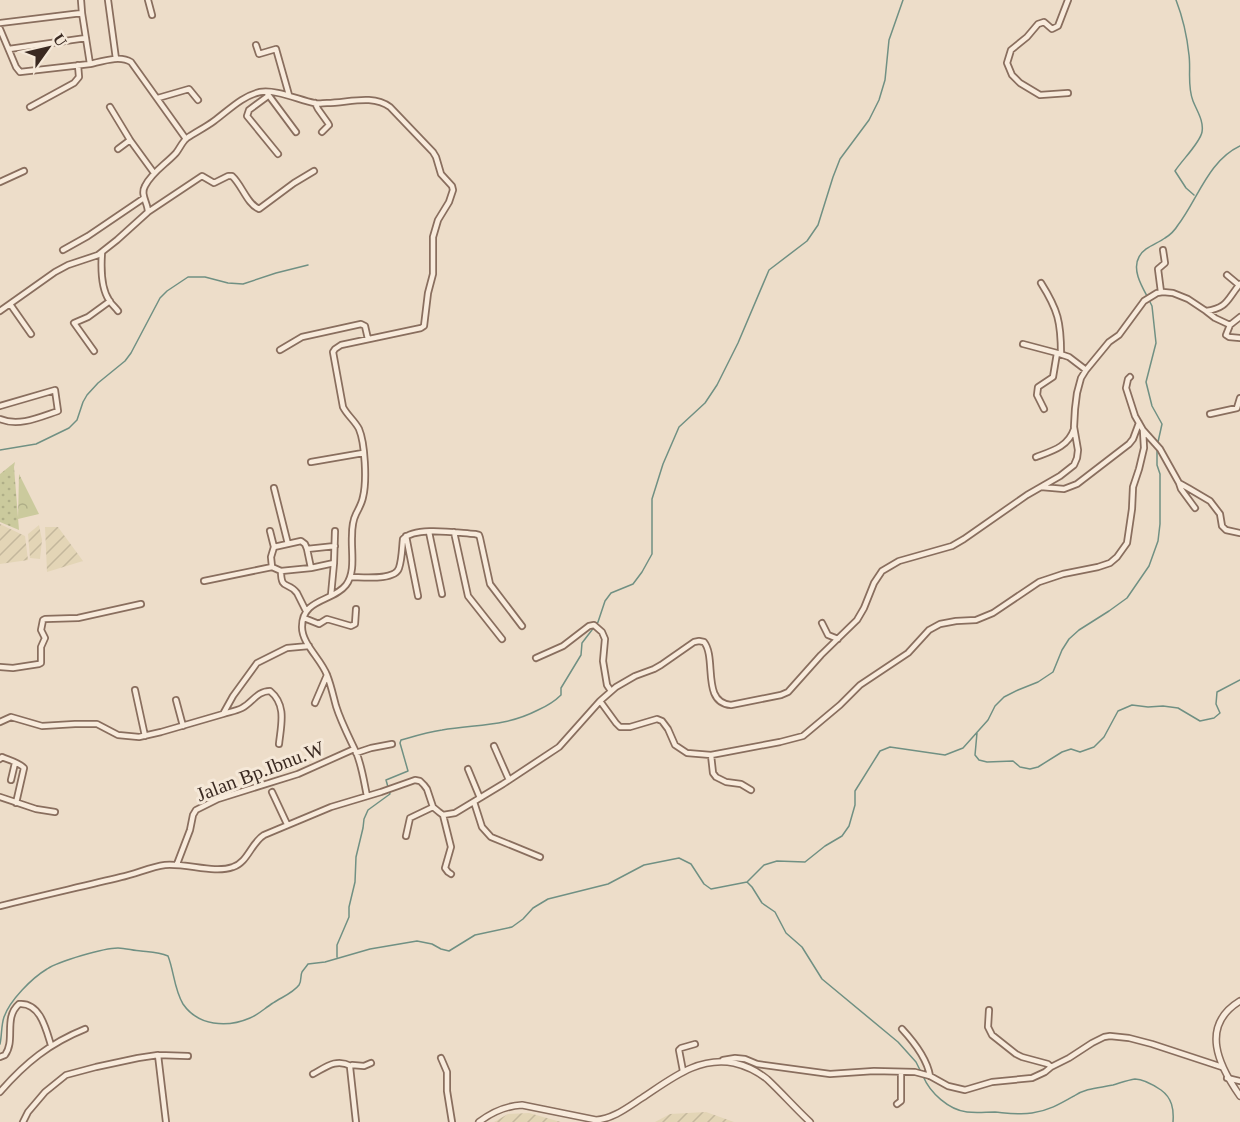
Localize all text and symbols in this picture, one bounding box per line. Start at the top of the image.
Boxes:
north arrow [18,18,78,78]
text: U [50,30,71,50]
street label: Jalan Bp.Ibnu.W [193,737,327,806]

